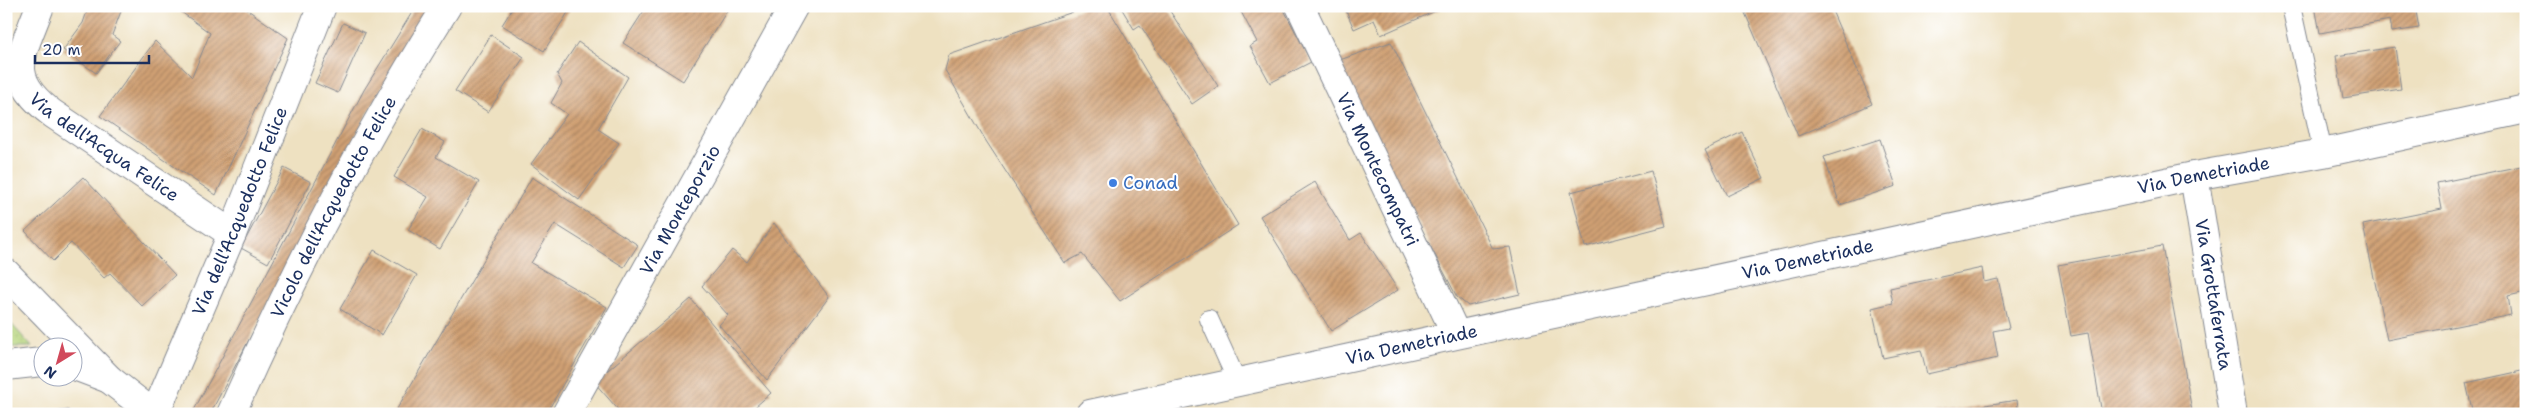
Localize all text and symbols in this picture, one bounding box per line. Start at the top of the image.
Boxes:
scale bar [35,32,149,64]
text: 20 m [42,40,81,60]
street label: Via dell'Acqua Felice [24,87,184,207]
street label: Via Montecompatri [1331,89,1425,250]
street label: Vicolo dell'Acquedotto Felice [265,92,402,322]
street label: Via dell'Acquedotto Felice [187,103,293,319]
street label: Via Monteporzio [634,140,726,279]
street label: Via Demetriade [2135,151,2272,200]
place label: Conad [1123,171,1178,195]
marker: Conad [1107,177,1119,189]
street label: Via Grottaferrata [2189,217,2238,372]
street label: Via Demetriade [1739,233,1876,285]
street label: Via Demetriade [1343,319,1480,371]
north arrow [32,338,82,388]
text: N [40,362,60,383]

